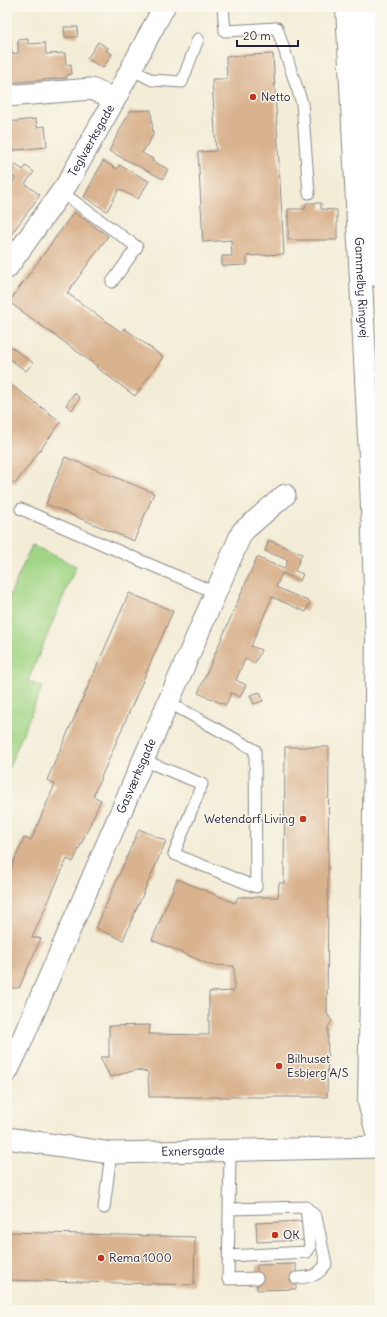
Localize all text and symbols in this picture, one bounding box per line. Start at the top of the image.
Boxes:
scale bar [237,22,298,48]
text: 20 m [243,28,271,43]
place label: Netto [261,89,291,104]
marker: Netto [248,92,258,102]
street label: Teglværksgade [65,102,117,179]
street label: Gammelby Ringvej [352,237,372,338]
street label: Gasværksgade [113,736,159,816]
place label: Wetendorf Living [204,811,295,826]
marker: Wetendorf Living [298,814,308,824]
place label: Bilhuset Esbjerg A/S [287,1051,349,1080]
marker: Bilhuset Esbjerg A/S [274,1061,284,1071]
street label: Exnersgade [161,1142,225,1159]
place label: OK [283,1227,300,1242]
marker: OK [270,1230,280,1240]
place label: Rema 1000 [109,1250,172,1265]
marker: Rema 1000 [96,1253,106,1263]

